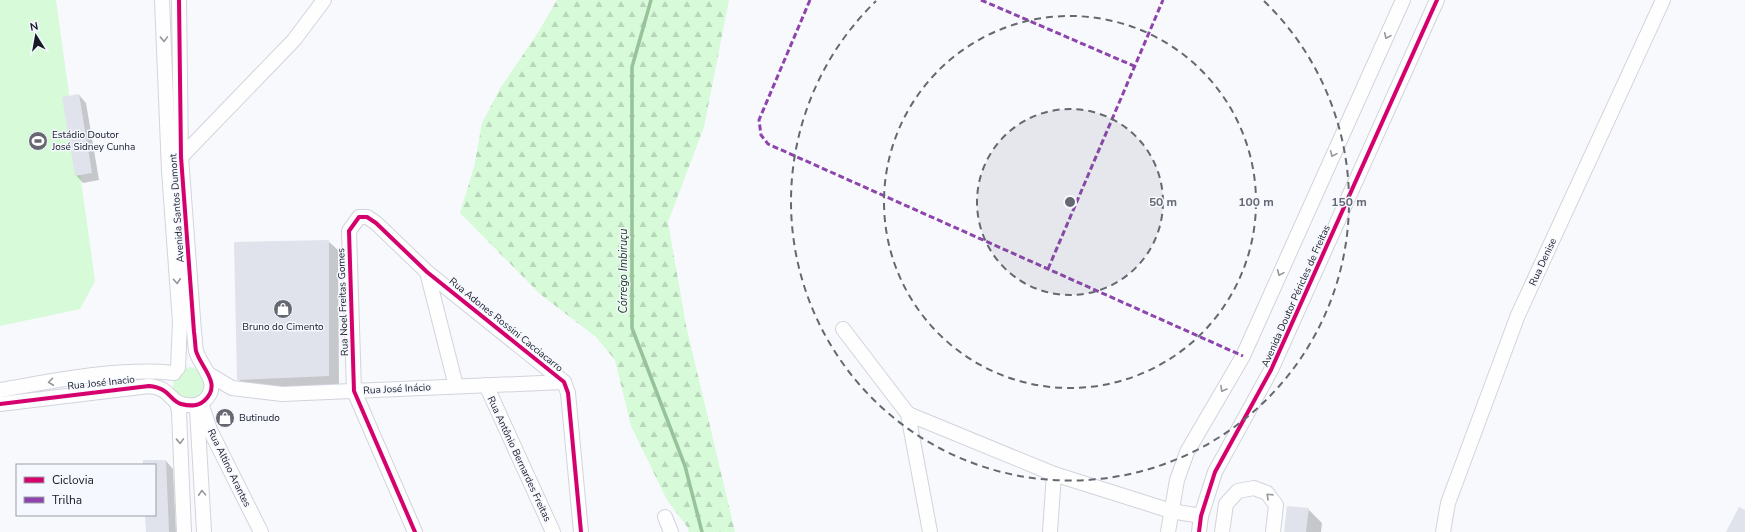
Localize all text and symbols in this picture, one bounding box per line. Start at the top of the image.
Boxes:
north arrow [16,16,56,56]
text: N [29,19,40,35]
one-way arrow [1384,31,1392,39]
one-way arrow [159,36,168,42]
place label: Estádio Doutor José Sidney Cunha [51,128,135,154]
sports icon: Estádio Doutor José Sidney Cunha [27,130,49,152]
one-way arrow [1330,150,1338,157]
street label: Avenida Santos Dumont [166,153,188,263]
text: 50 m [1149,194,1177,210]
text: 100 m [1238,194,1274,210]
text: 150 m [1331,194,1367,210]
centre of rings [1063,195,1077,209]
street label: Avenida Doutor Péricles de Freitas [1258,223,1334,369]
water label: Córrego Imbiruçu [616,229,631,313]
street label: Rua Denise [1526,236,1560,288]
street label: Rua Noel Freitas Gomes [334,248,352,356]
one-way arrow [1277,268,1285,276]
street label: Rua Adones Rossini Cacciacarro [446,275,566,376]
one-way arrow [173,278,182,284]
shop icon: Bruno do Cimento [272,298,294,320]
place label: Bruno do Cimento [242,320,324,334]
street label: Rua José Inacio [67,372,136,394]
one-way arrow [48,377,54,386]
street label: Rua José Inácio [363,380,432,398]
one-way arrow [1221,385,1228,392]
street label: Rua Antônio Bernardes Freitas [484,394,554,524]
shop icon: Butinudo [214,407,236,429]
place label: Butinudo [239,411,280,425]
street label: Rua Altino Arantes [204,427,254,510]
one-way arrow [176,438,185,444]
legend [16,464,156,516]
text: Ciclovia [52,472,94,488]
one-way arrow [197,490,206,496]
text: Trilha [52,492,82,508]
one-way arrow [1266,494,1274,501]

